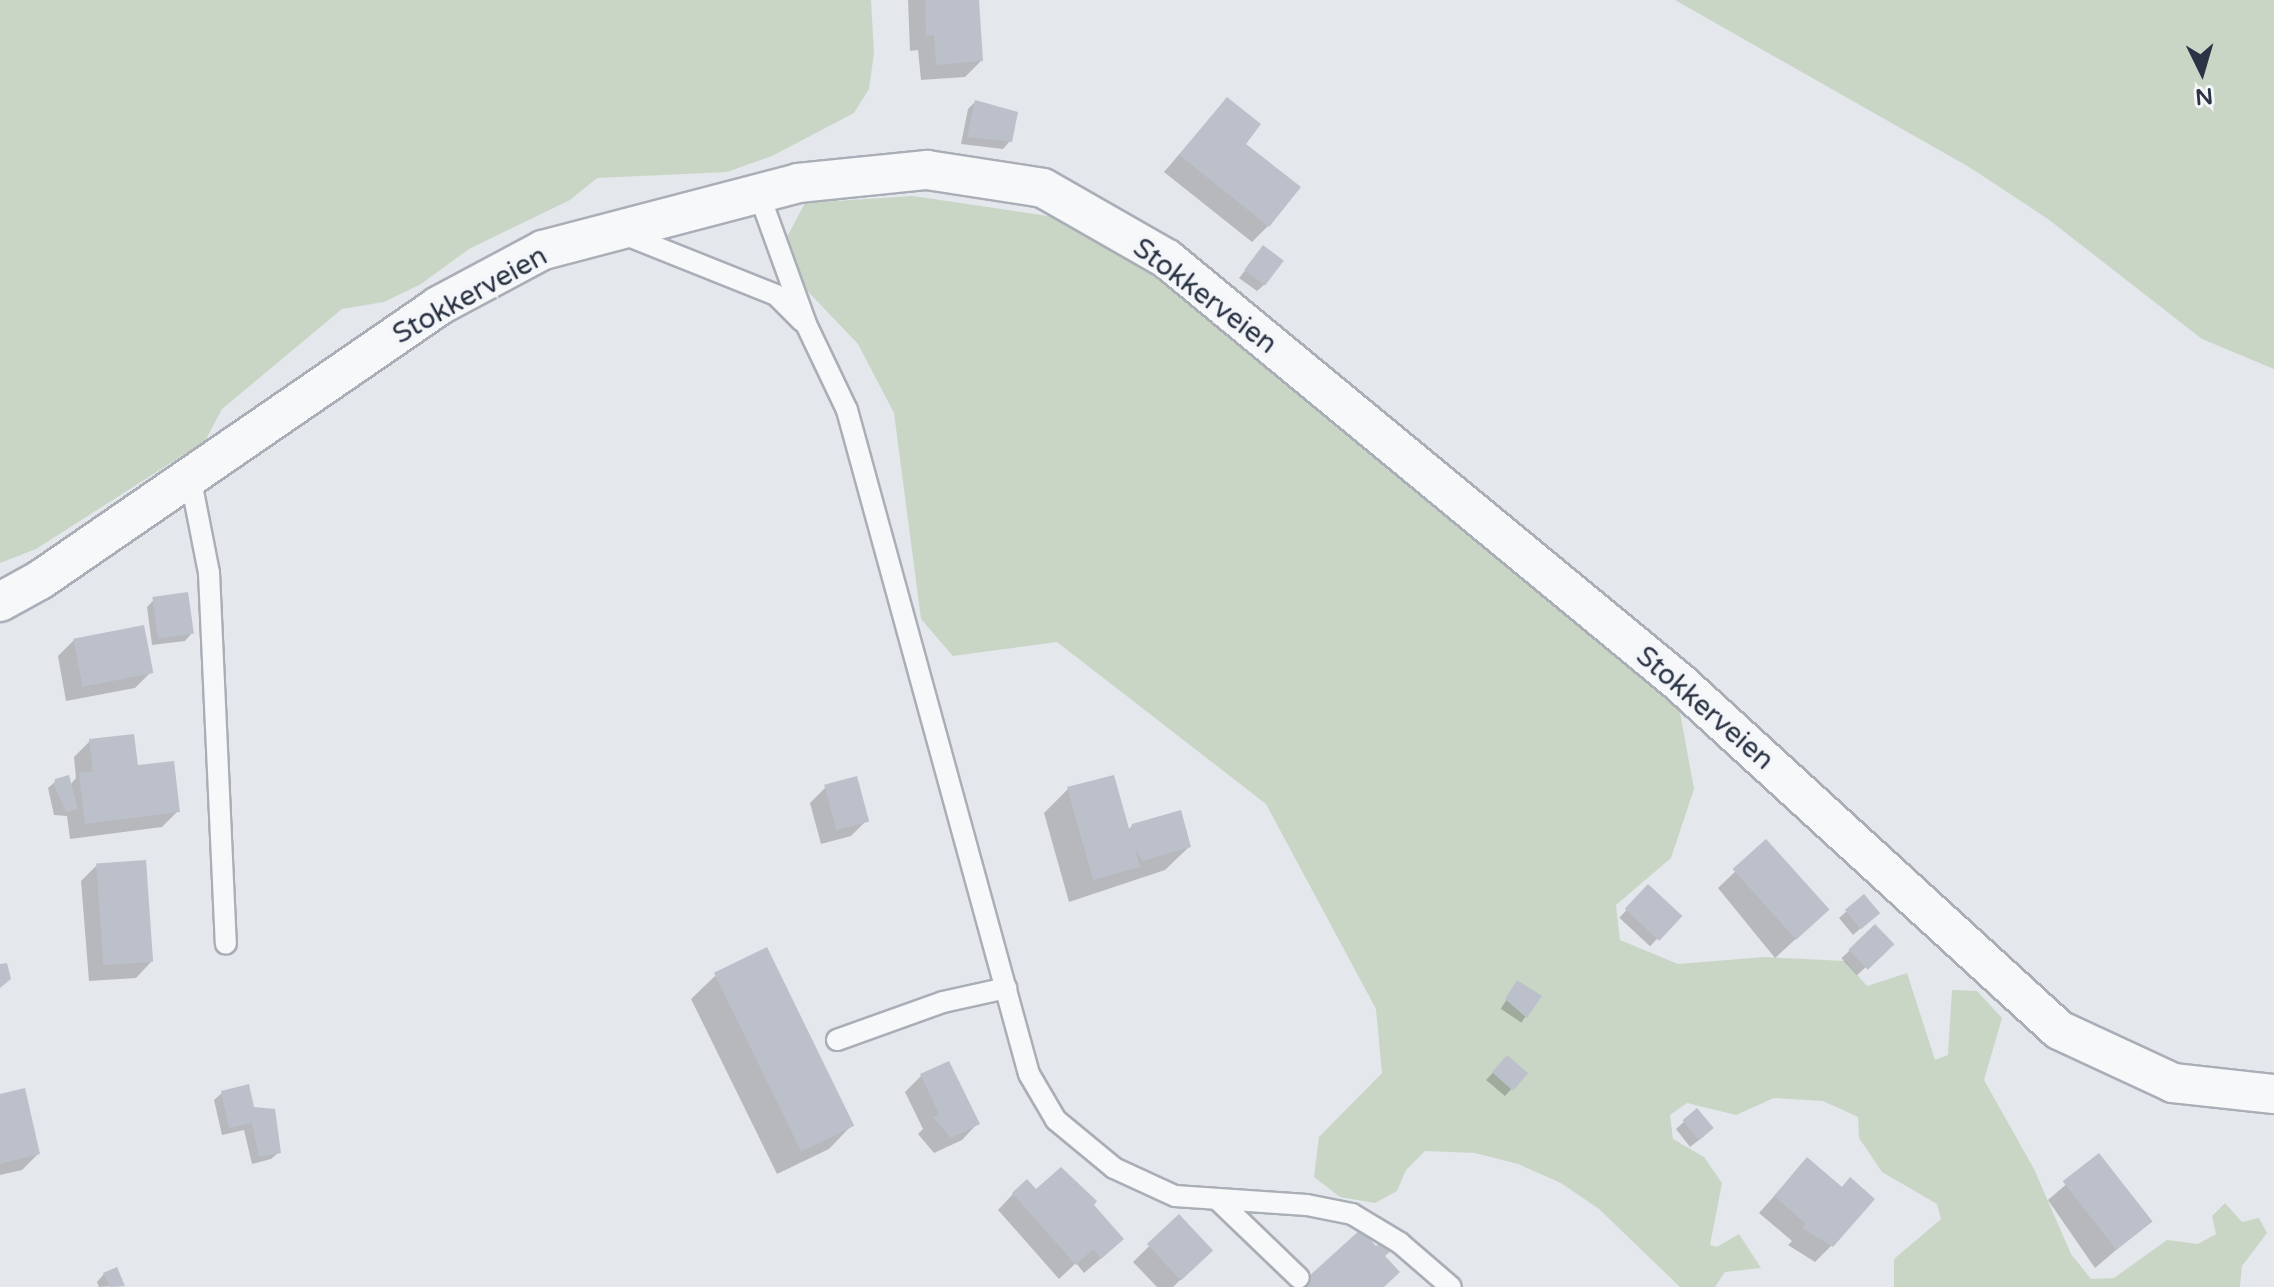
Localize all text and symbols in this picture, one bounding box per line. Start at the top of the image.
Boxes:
north arrow [2162,32,2242,112]
text: N [2194,82,2214,110]
street label: Stokkerveien [1126,231,1284,361]
street label: Stokkerveien [387,239,553,351]
street label: Stokkerveien [1629,639,1781,777]

